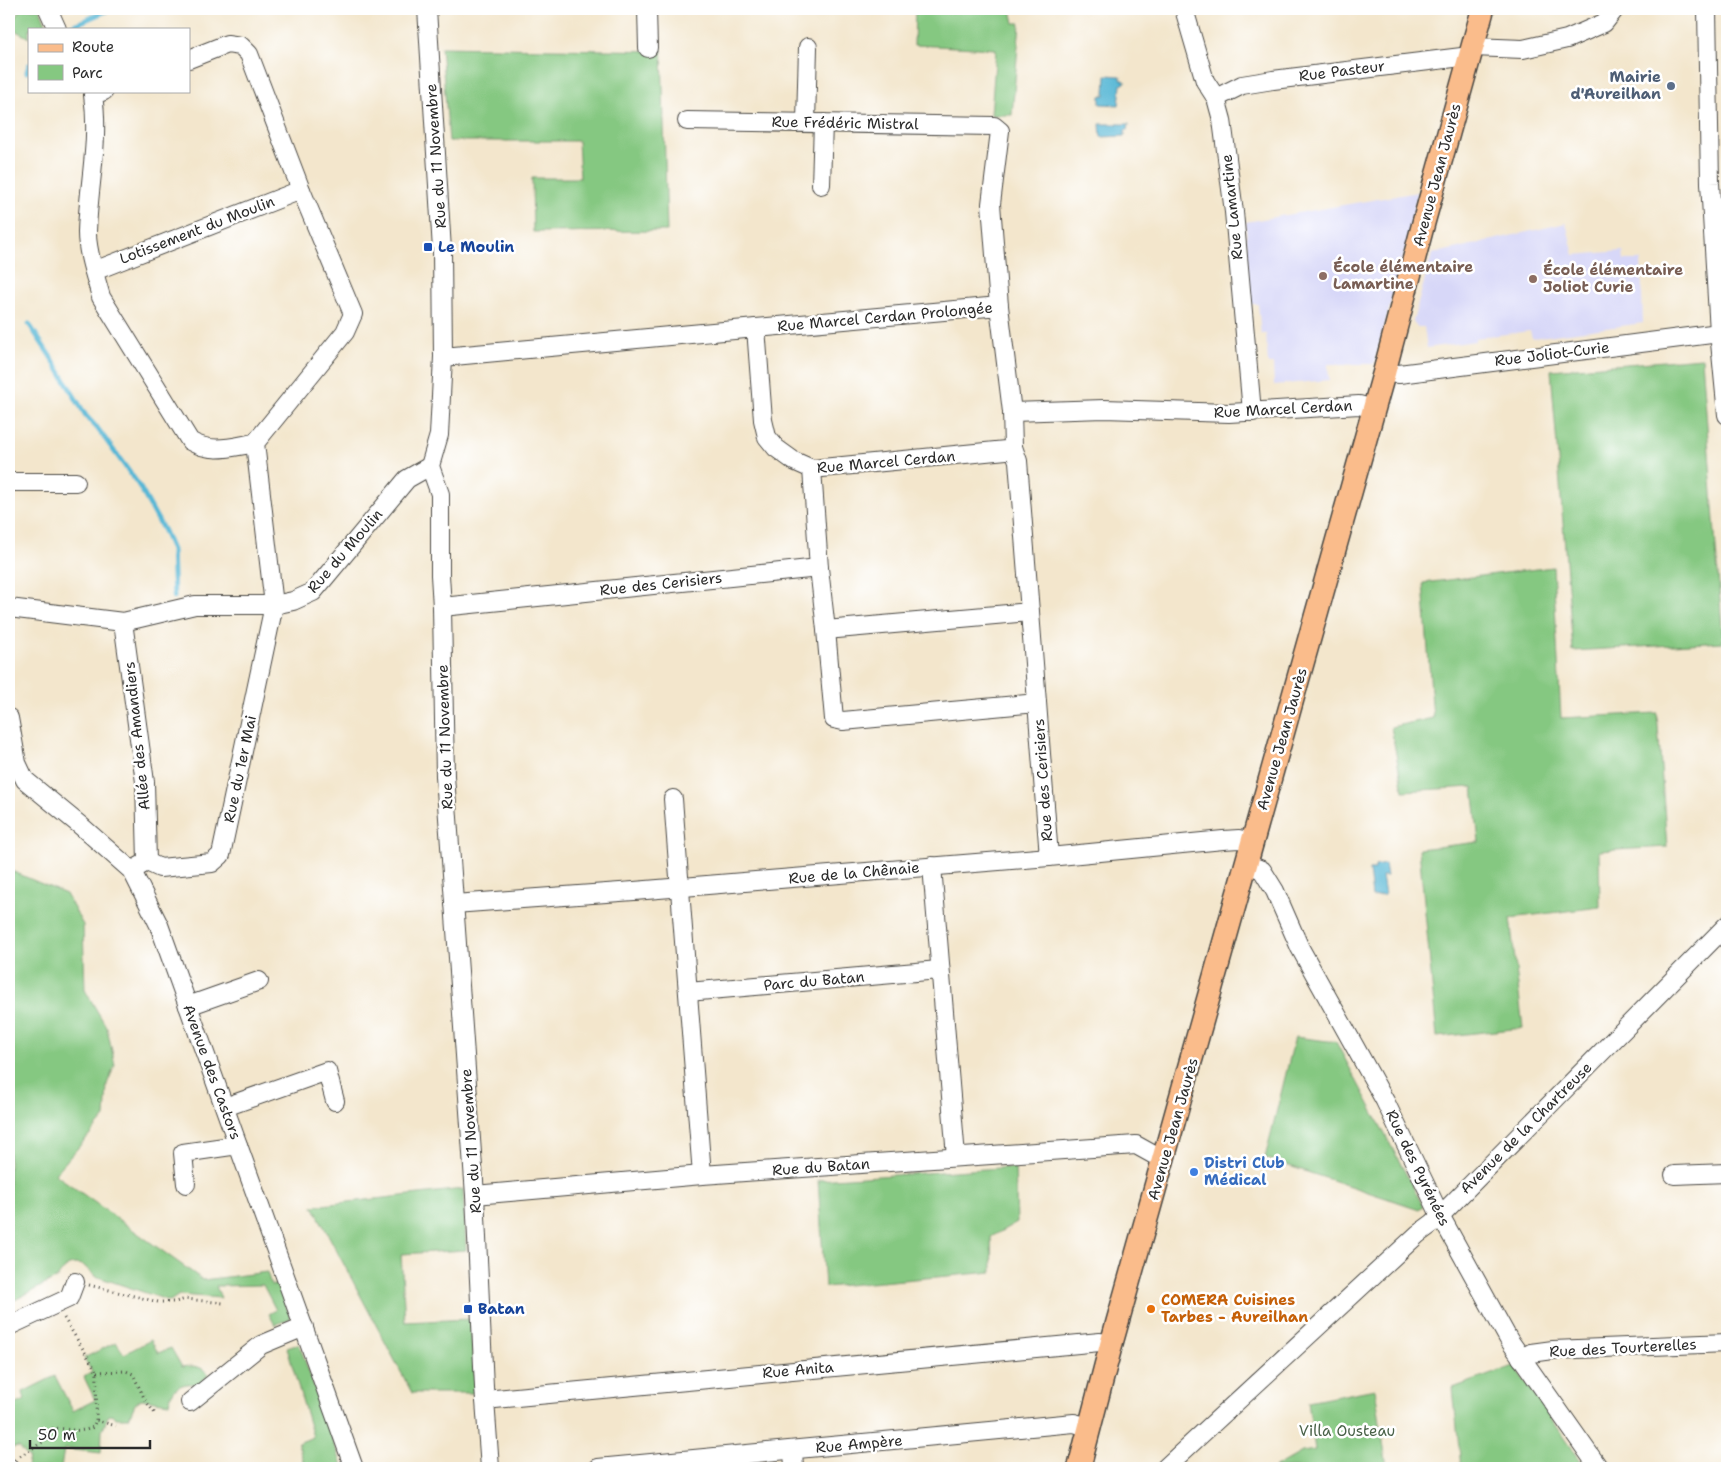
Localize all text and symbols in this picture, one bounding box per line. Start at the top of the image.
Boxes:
legend [28,28,190,92]
text: Route [72,37,114,57]
street label: Rue Pasteur [1298,56,1386,86]
text: Parc [72,63,103,83]
place label: Mairie d'Aureilhan [1571,67,1661,104]
marker: Mairie d'Aureilhan [1665,80,1677,92]
street label: Rue du 11 Novembre [421,83,451,229]
street label: Avenue Jean Jaurès [1408,101,1466,249]
street label: Rue Frédéric Mistral [771,112,919,134]
street label: Rue Lamartine [1217,153,1247,261]
street label: Lotissement du Moulin [117,191,277,269]
place label: Le Moulin [438,237,514,257]
marker: Le Moulin [422,241,434,253]
place label: École élémentaire Lamartine [1333,256,1473,294]
place label: École élémentaire Joliot Curie [1543,259,1683,297]
marker: École élémentaire Lamartine [1317,270,1329,282]
marker: École élémentaire Joliot Curie [1527,273,1539,285]
street label: Rue Marcel Cerdan Prolongée [776,298,994,336]
street label: Rue Joliot-Curie [1493,337,1611,371]
street label: Rue Marcel Cerdan [1213,395,1353,423]
street label: Rue Marcel Cerdan [816,446,956,478]
street label: Rue du Moulin [303,505,387,597]
street label: Rue des Cerisiers [599,568,723,600]
street label: Allée des Amandiers [119,661,155,811]
street label: Rue du 11 Novembre [432,664,458,810]
street label: Avenue Jean Jaurès [1252,665,1312,813]
street label: Rue du 1er Mai [219,713,261,825]
street label: Rue des Cerisiers [1029,718,1057,842]
street label: Rue de la Chênaie [788,857,920,889]
street label: Parc du Batan [763,967,865,995]
street label: Avenue des Castors [178,1002,246,1142]
street label: Avenue Jean Jaurès [1143,1055,1203,1203]
street label: Avenue de la Chartreuse [1456,1058,1596,1198]
street label: Rue du 11 Novembre [456,1068,486,1214]
street label: Rue des Pyrénées [1381,1107,1455,1229]
place label: Distri Club Médical [1204,1153,1285,1190]
street label: Rue du Batan [772,1154,870,1180]
marker: Distri Club Médical [1188,1166,1200,1178]
place label: COMERA Cuisines Tarbes - Aureilhan [1161,1290,1308,1327]
place label: Batan [478,1299,525,1319]
marker: Batan [462,1303,474,1315]
marker: COMERA Cuisines Tarbes - Aureilhan [1145,1303,1157,1315]
street label: Rue des Tourterelles [1549,1334,1697,1362]
street label: Rue Anita [761,1357,835,1383]
scale bar [30,1417,150,1449]
park label: Villa Ousteau [1299,1421,1395,1441]
text: 50 m [38,1425,76,1445]
street label: Rue Ampère [815,1430,903,1458]

